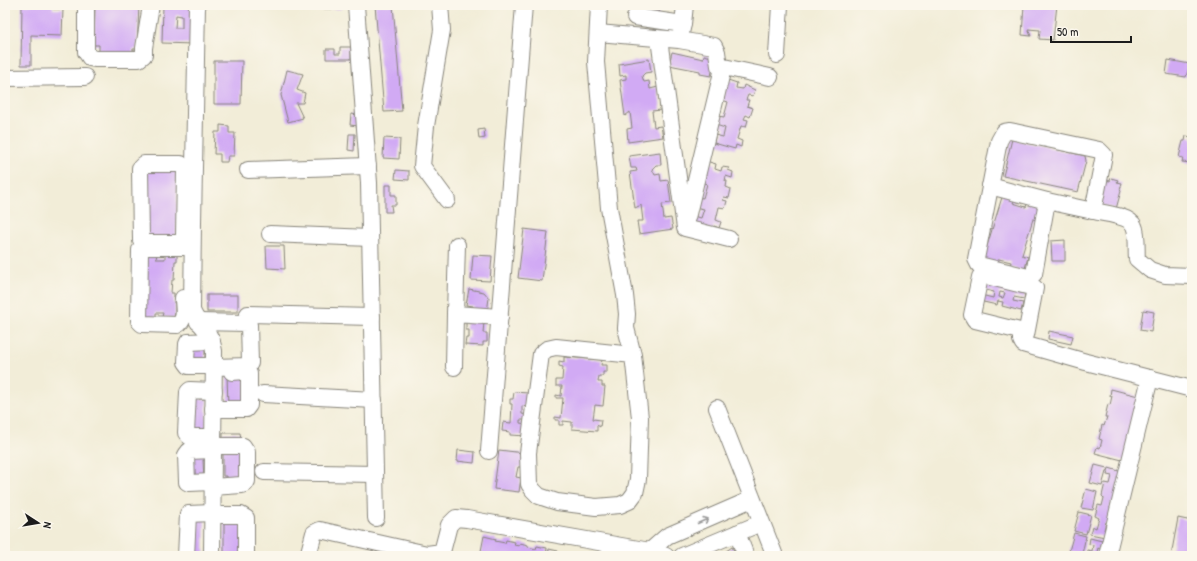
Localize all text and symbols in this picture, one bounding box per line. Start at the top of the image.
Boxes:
scale bar [1051,18,1131,44]
text: 50 m [1057,23,1078,40]
north arrow [18,503,58,543]
one-way arrow [696,516,708,524]
text: N [40,521,55,530]

